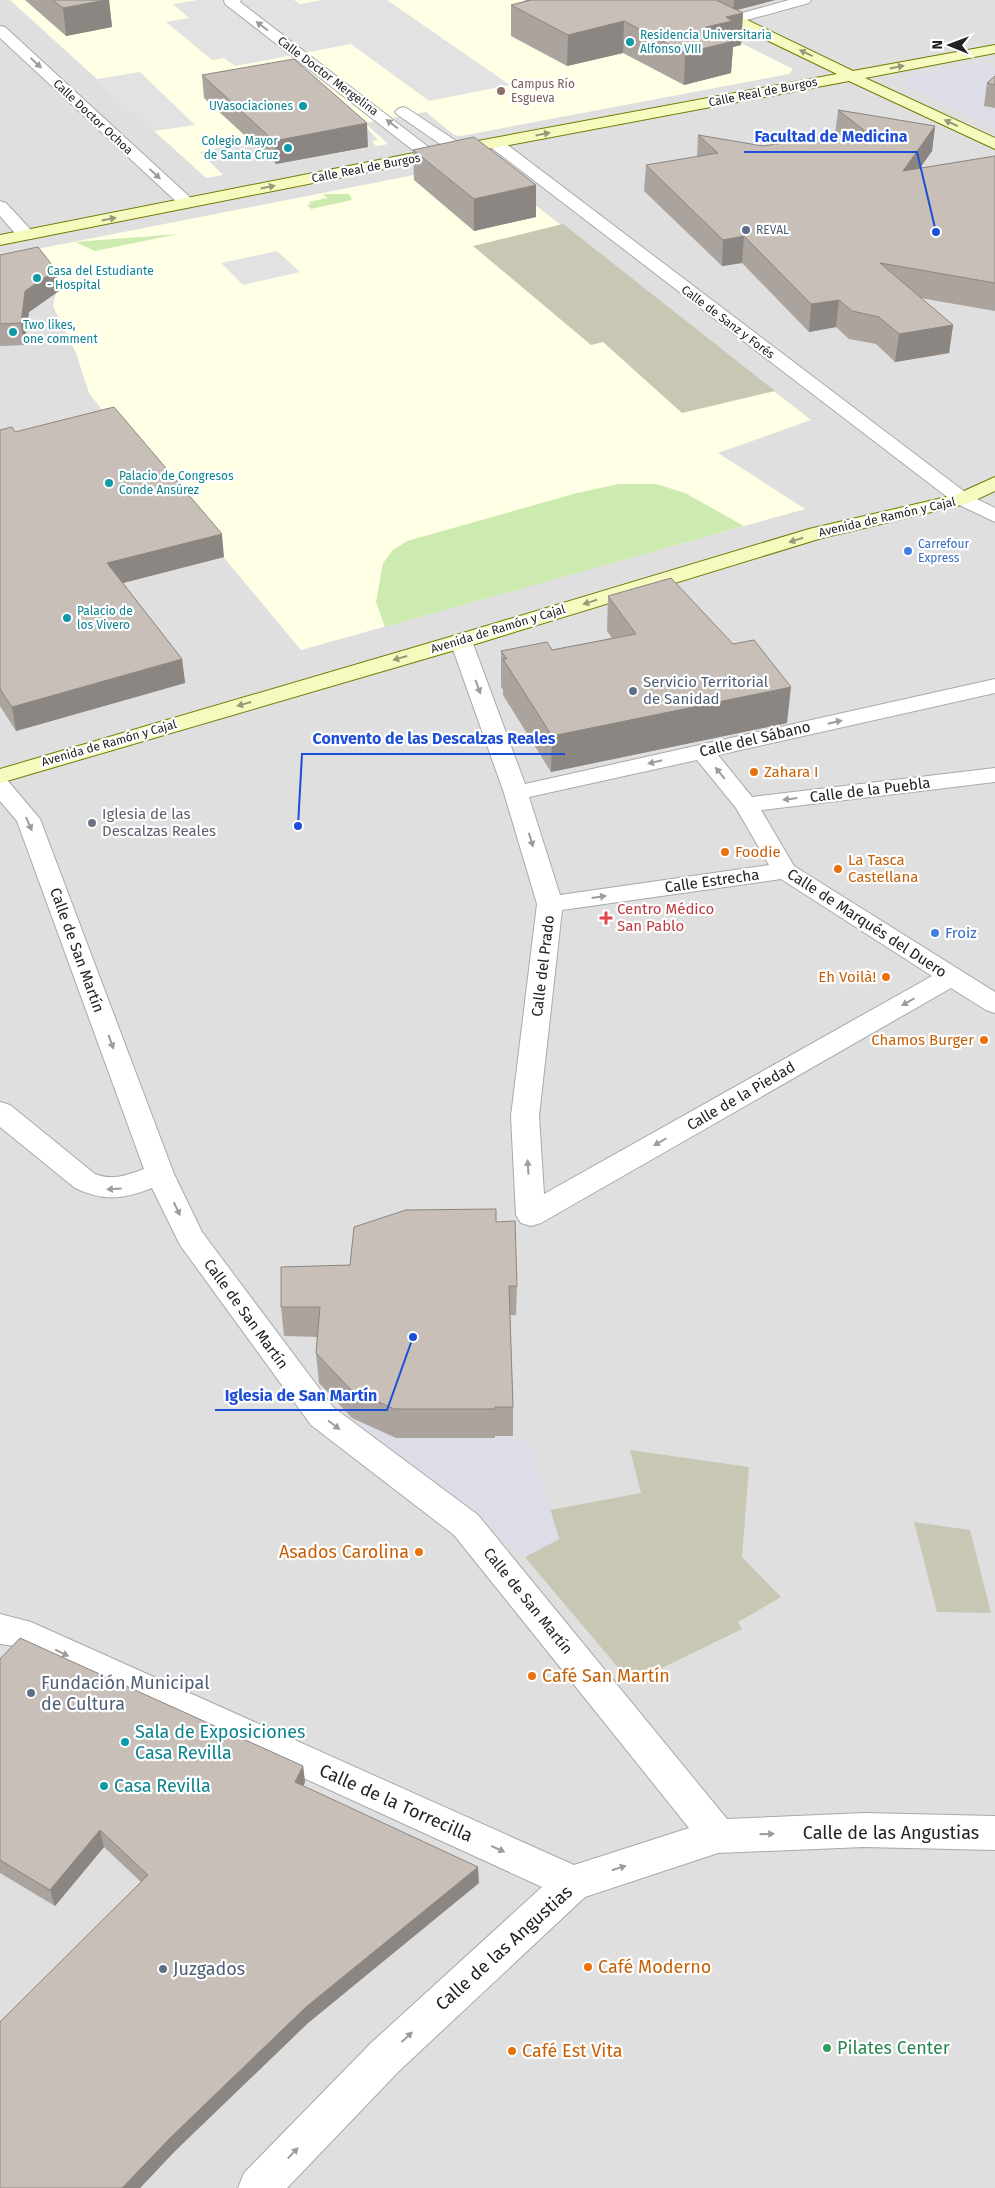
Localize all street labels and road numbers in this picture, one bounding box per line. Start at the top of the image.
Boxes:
street label: Calle Doctor Mergelina [275,34,381,118]
street label: Calle Real de Burgos [707,75,819,109]
street label: Calle Doctor Ochoa [50,77,136,157]
street label: Calle Real de Burgos [310,151,422,185]
street label: Calle de Sanz y Forés [679,282,778,362]
street label: Avenida de Ramón y Cajal [817,494,957,540]
street label: Avenida de Ramón y Cajal [429,602,567,656]
street label: Avenida de Ramón y Cajal [40,717,179,769]
street label: Calle del Sábano [698,717,812,761]
street label: Calle de la Puebla [809,774,931,806]
street label: Calle Estrecha [664,865,760,897]
street label: Calle de Marqués del Duero [784,865,950,981]
street label: Calle de San Martín [46,885,108,1015]
street label: Calle del Prado [528,914,558,1018]
street label: Calle de la Piedad [684,1058,798,1134]
street label: Calle de San Martín [200,1256,292,1372]
street label: Calle de San Martín [480,1544,576,1658]
street label: Calle de la Torrecilla [316,1759,476,1847]
street label: Calle de las Angustias [803,1822,979,1844]
street label: Calle de las Angustias [431,1881,577,2015]

